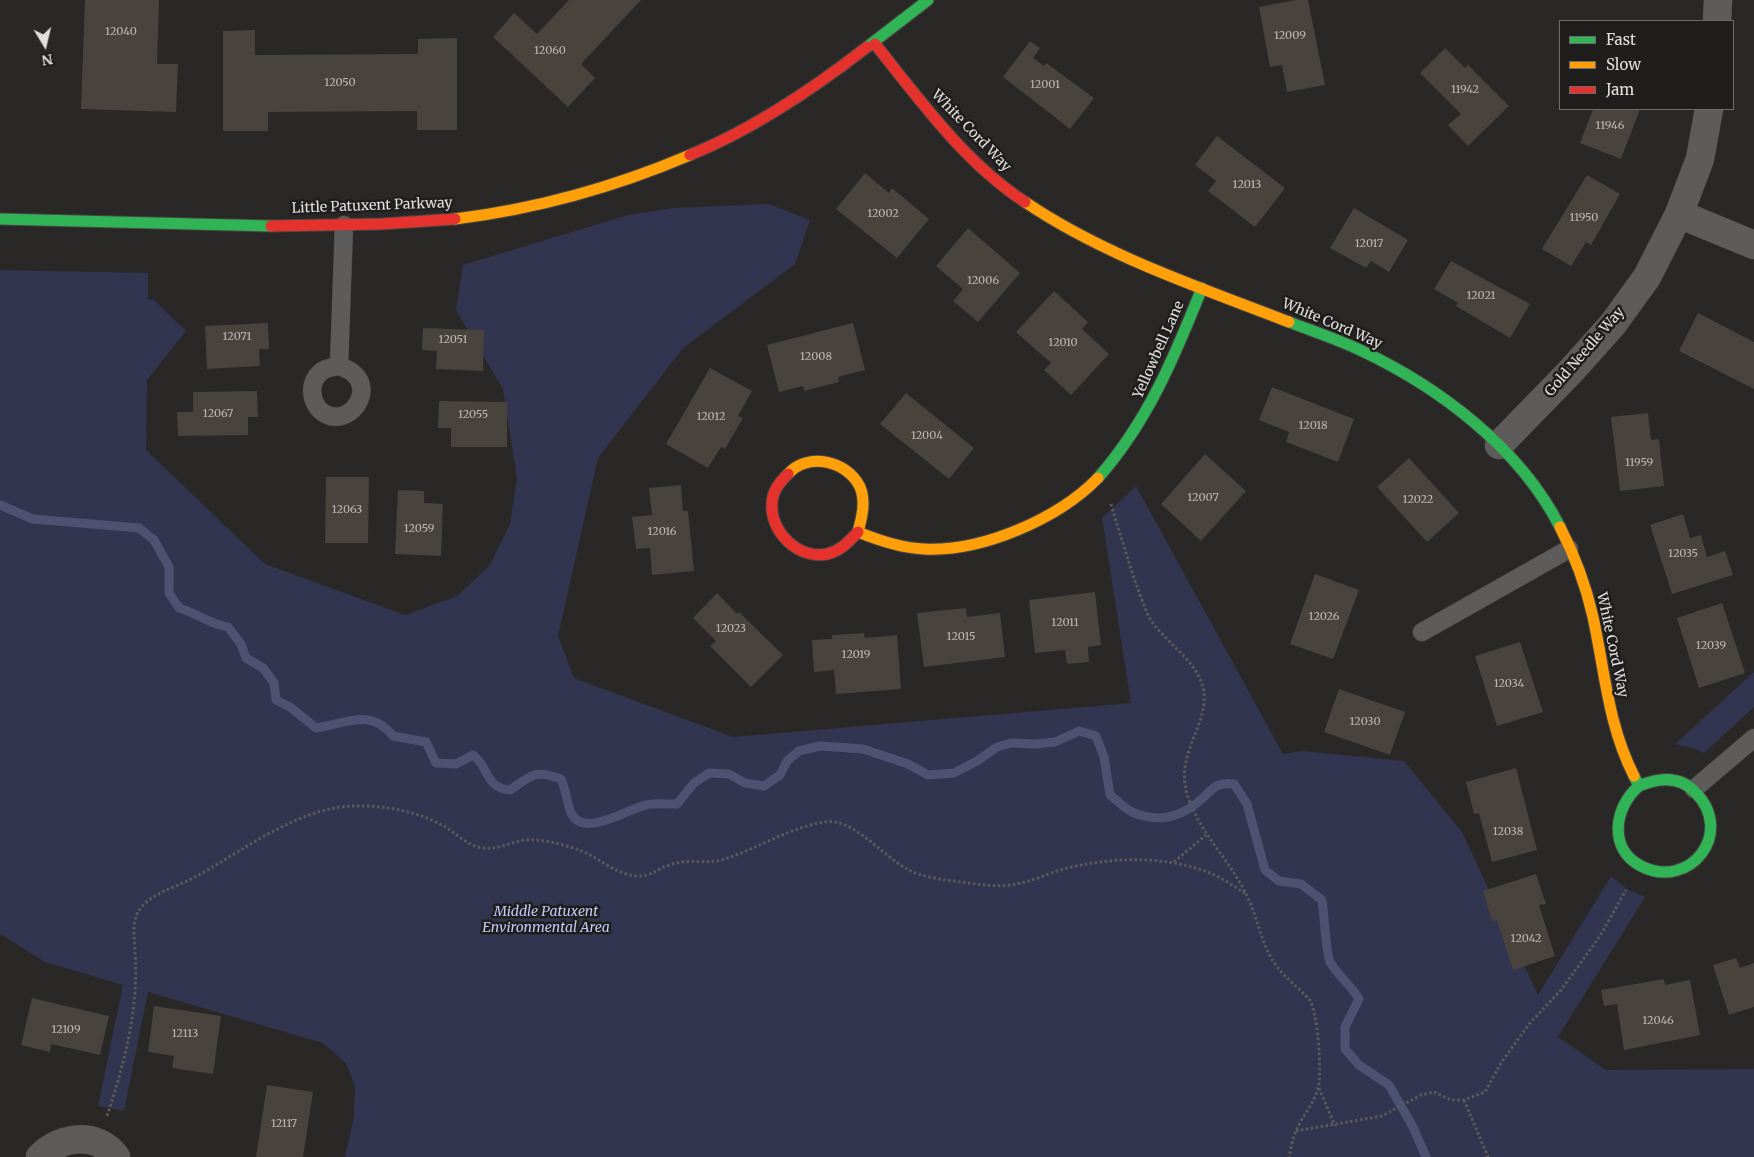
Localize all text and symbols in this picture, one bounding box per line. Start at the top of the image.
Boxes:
north arrow [20,20,70,70]
legend [1559,20,1734,110]
house number: 12040 [105,25,137,39]
house number: 12009 [1274,29,1306,43]
text: Fast [1606,30,1636,49]
house number: 12060 [534,44,566,58]
text: N [40,50,54,70]
text: Slow [1606,55,1641,74]
house number: 12050 [324,76,356,90]
house number: 12001 [1030,78,1060,92]
text: Jam [1606,80,1634,99]
house number: 11942 [1451,83,1479,97]
street label: White Cord Way [928,87,1014,175]
house number: 11946 [1596,119,1624,133]
house number: 12013 [1233,178,1261,192]
street label: Little Patuxent Parkway [291,195,453,217]
house number: 12002 [867,207,899,221]
house number: 11950 [1570,211,1598,225]
house number: 12017 [1355,237,1383,251]
house number: 12006 [967,274,999,288]
house number: 12021 [1466,289,1496,303]
street label: White Cord Way [1279,295,1385,353]
street label: Yellowbell Lane [1130,299,1188,401]
street label: Gold Needle Way [1542,304,1628,400]
house number: 12071 [223,330,251,344]
house number: 12051 [439,333,467,347]
house number: 12010 [1048,336,1078,350]
house number: 12008 [800,350,832,364]
house number: 12067 [203,407,233,421]
house number: 12055 [458,408,488,422]
house number: 12012 [696,410,726,424]
house number: 12018 [1299,419,1327,433]
house number: 12004 [911,429,943,443]
house number: 11959 [1625,456,1653,470]
house number: 12007 [1187,491,1219,505]
house number: 12022 [1403,493,1433,507]
house number: 12063 [332,503,362,517]
house number: 12059 [404,522,434,536]
house number: 12016 [648,525,676,539]
house number: 12035 [1668,547,1698,561]
street label: White Cord Way [1593,591,1631,699]
house number: 12026 [1309,610,1339,624]
house number: 12011 [1051,616,1079,630]
house number: 12023 [716,622,746,636]
house number: 12015 [947,630,975,644]
house number: 12039 [1696,639,1726,653]
house number: 12019 [842,648,870,662]
house number: 12034 [1494,677,1524,691]
house number: 12030 [1349,715,1381,729]
house number: 12038 [1493,825,1523,839]
park label: Middle Patuxent Environmental Area [482,904,610,936]
house number: 12042 [1511,932,1541,946]
house number: 12046 [1642,1014,1674,1028]
house number: 12109 [51,1023,81,1037]
house number: 12113 [172,1027,198,1041]
house number: 12117 [271,1117,297,1131]

